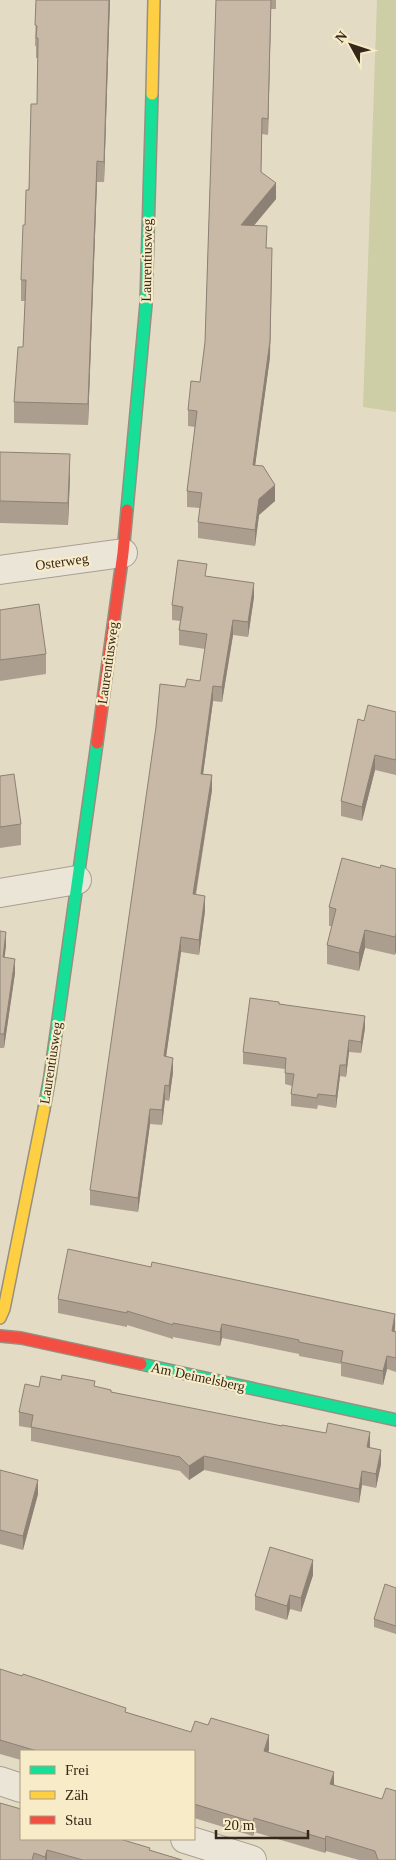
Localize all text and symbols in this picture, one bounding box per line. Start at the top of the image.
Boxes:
north arrow [326,20,376,70]
text: N [332,28,350,46]
street label: Laurentiusweg [139,218,155,302]
street label: Osterweg [34,551,90,573]
street label: Laurentiusweg [95,621,121,705]
street label: Laurentiusweg [37,1021,65,1105]
street label: Am Deimelsberg [150,1360,246,1394]
legend [20,1750,195,1840]
text: Frei [65,1762,89,1778]
text: Zäh [65,1787,89,1803]
scale bar [216,1808,308,1840]
text: Stau [65,1812,92,1828]
text: 20 m [224,1817,255,1833]

